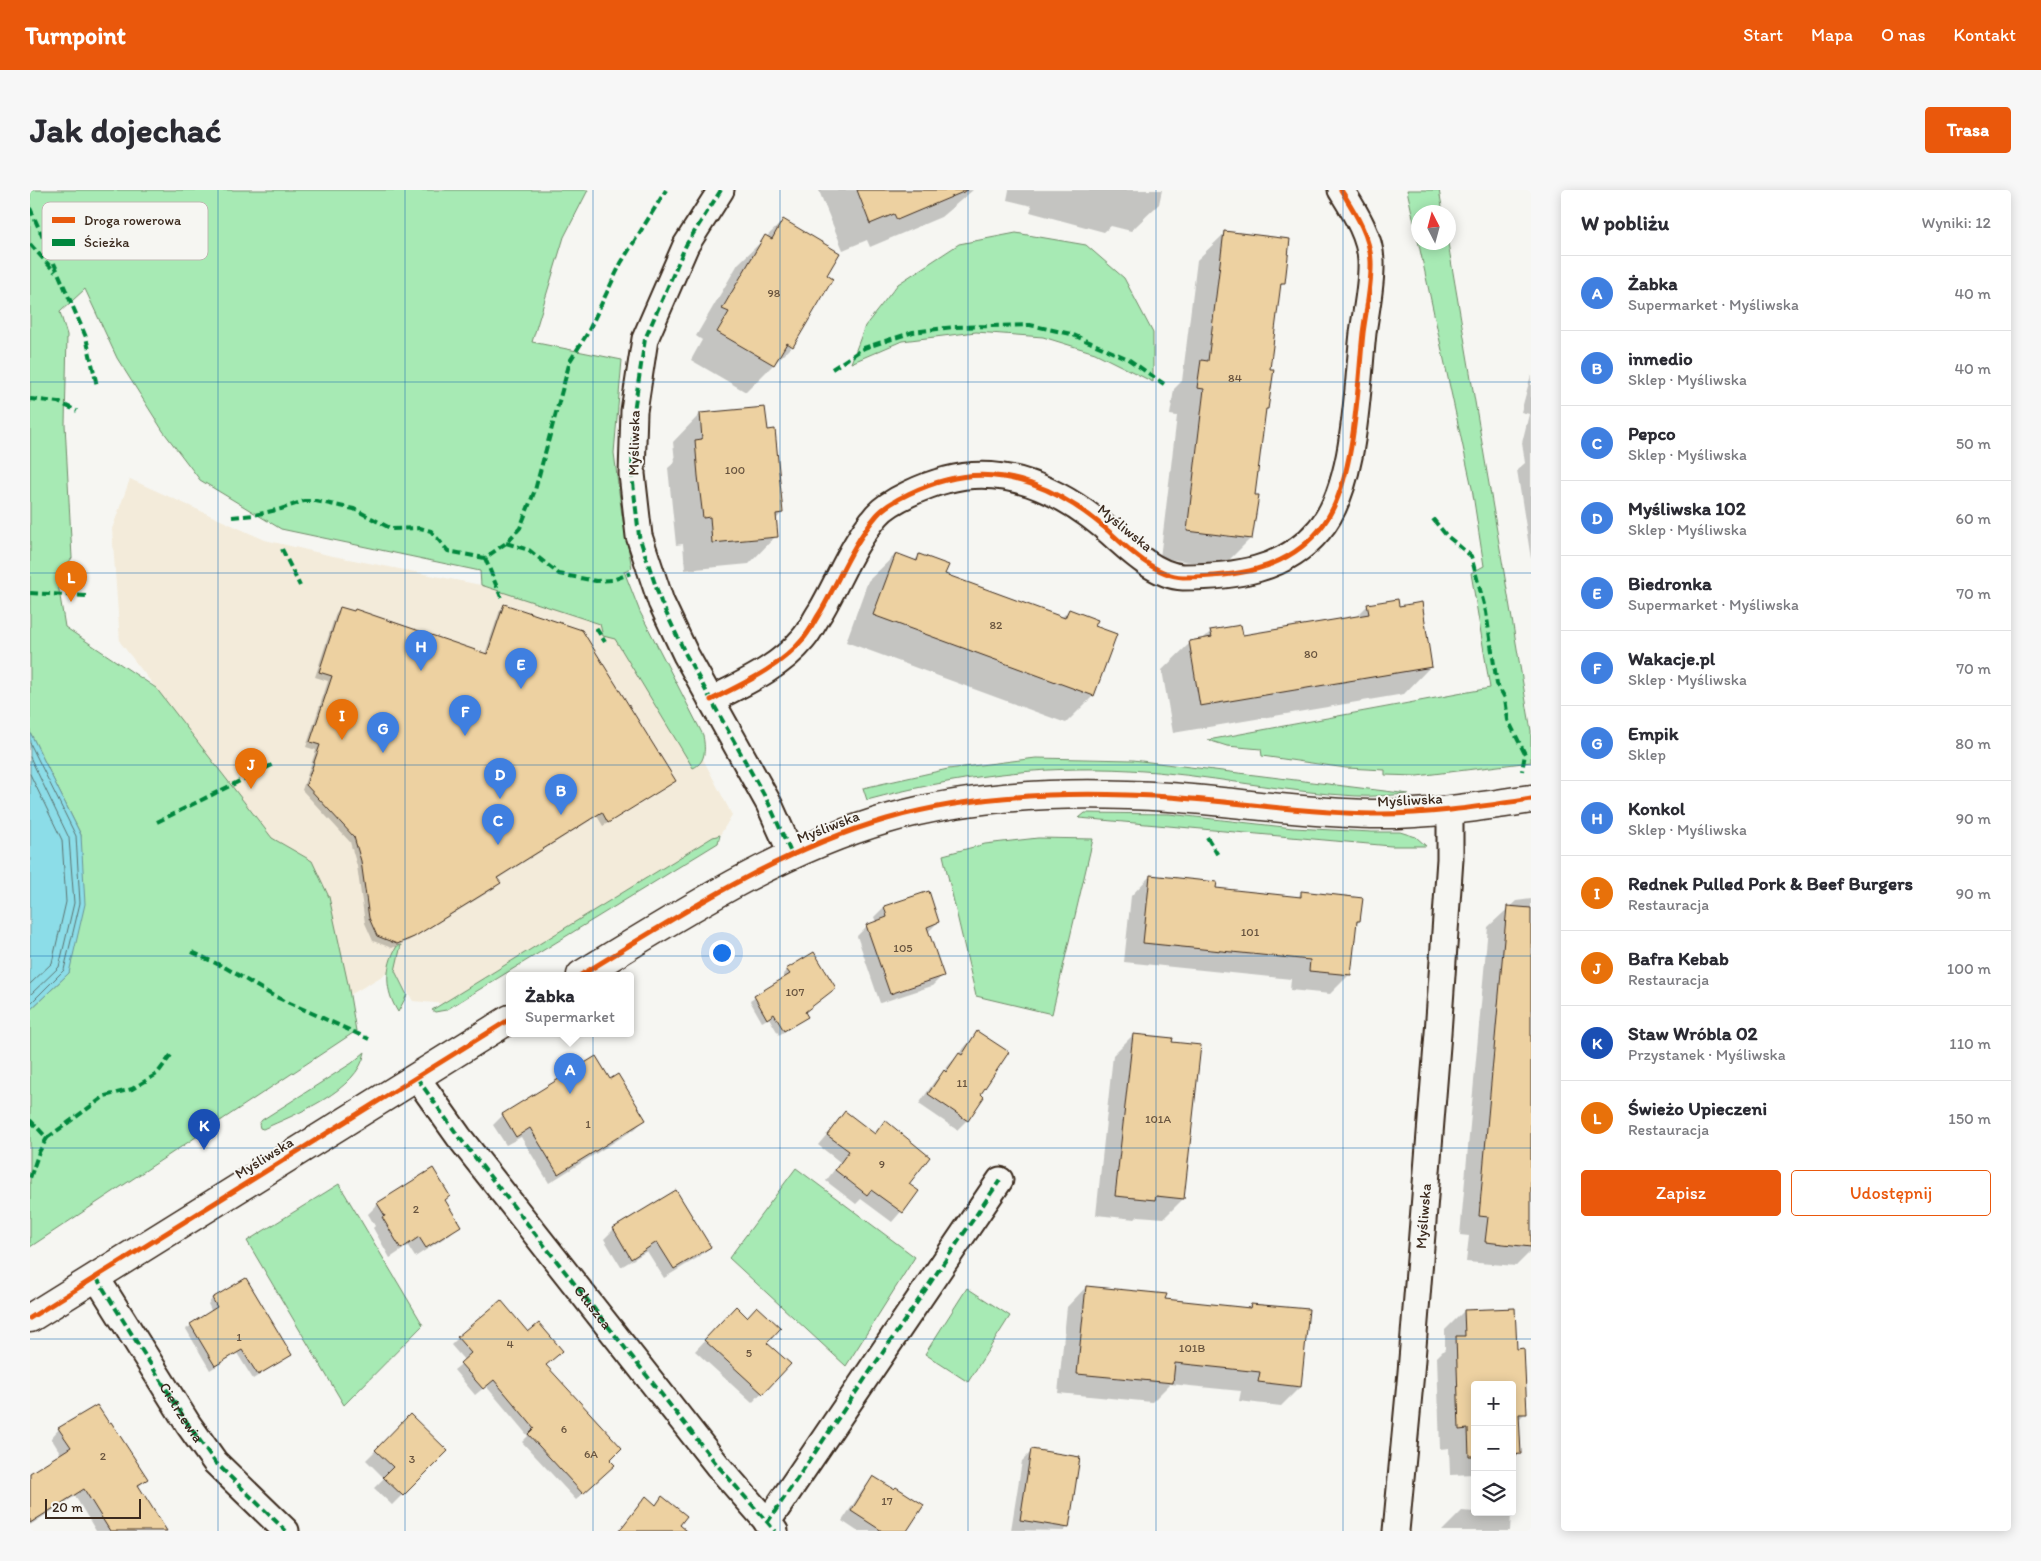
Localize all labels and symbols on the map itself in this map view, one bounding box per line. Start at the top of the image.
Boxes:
legend [42,202,208,260]
north arrow [1411,205,1456,250]
text: Droga rowerowa [84,212,182,229]
text: Ścieżka [84,234,130,251]
house number: 98 [768,286,781,300]
house number: 84 [1228,371,1242,385]
street label: Myśliwska [624,409,644,476]
house number: 100 [725,463,745,477]
street label: Myśliwska [1094,500,1157,556]
pin: L [55,561,87,602]
house number: 82 [990,618,1003,632]
pin: H [405,630,437,671]
house number: 80 [1304,647,1318,661]
pin: E [505,648,537,689]
pin: F [449,695,481,736]
pin: I [326,699,358,740]
pin: G [367,712,399,753]
pin: J [235,748,267,789]
pin: D [484,758,516,799]
pin: B [545,774,577,815]
street label: Myśliwska [1377,789,1444,811]
pin: C [482,804,514,845]
street label: Myśliwska [794,807,862,847]
house number: 101 [1241,925,1260,939]
your location [709,940,735,966]
house number: 105 [893,941,913,955]
house number: 107 [786,985,804,999]
pin: A [554,1053,586,1094]
house number: 11 [956,1076,968,1090]
pin: K [188,1109,220,1150]
house number: 101A [1145,1112,1171,1126]
house number: 1 [585,1117,591,1131]
street label: Myśliwska [231,1133,297,1183]
house number: 9 [879,1157,885,1171]
street label: Myśliwska [1412,1182,1435,1250]
house number: 2 [413,1202,420,1216]
street label: Głuszca [570,1282,616,1333]
house number: 1 [236,1330,242,1344]
house number: 4 [506,1337,514,1351]
house number: 101B [1179,1341,1205,1355]
house number: 5 [746,1346,752,1360]
street label: Cietrzewia [155,1379,207,1446]
house number: 6 [561,1422,567,1436]
house number: 6A [584,1447,598,1461]
house number: 2 [100,1449,107,1463]
house number: 3 [409,1452,416,1466]
house number: 17 [881,1494,893,1508]
scale bar [45,1496,141,1519]

